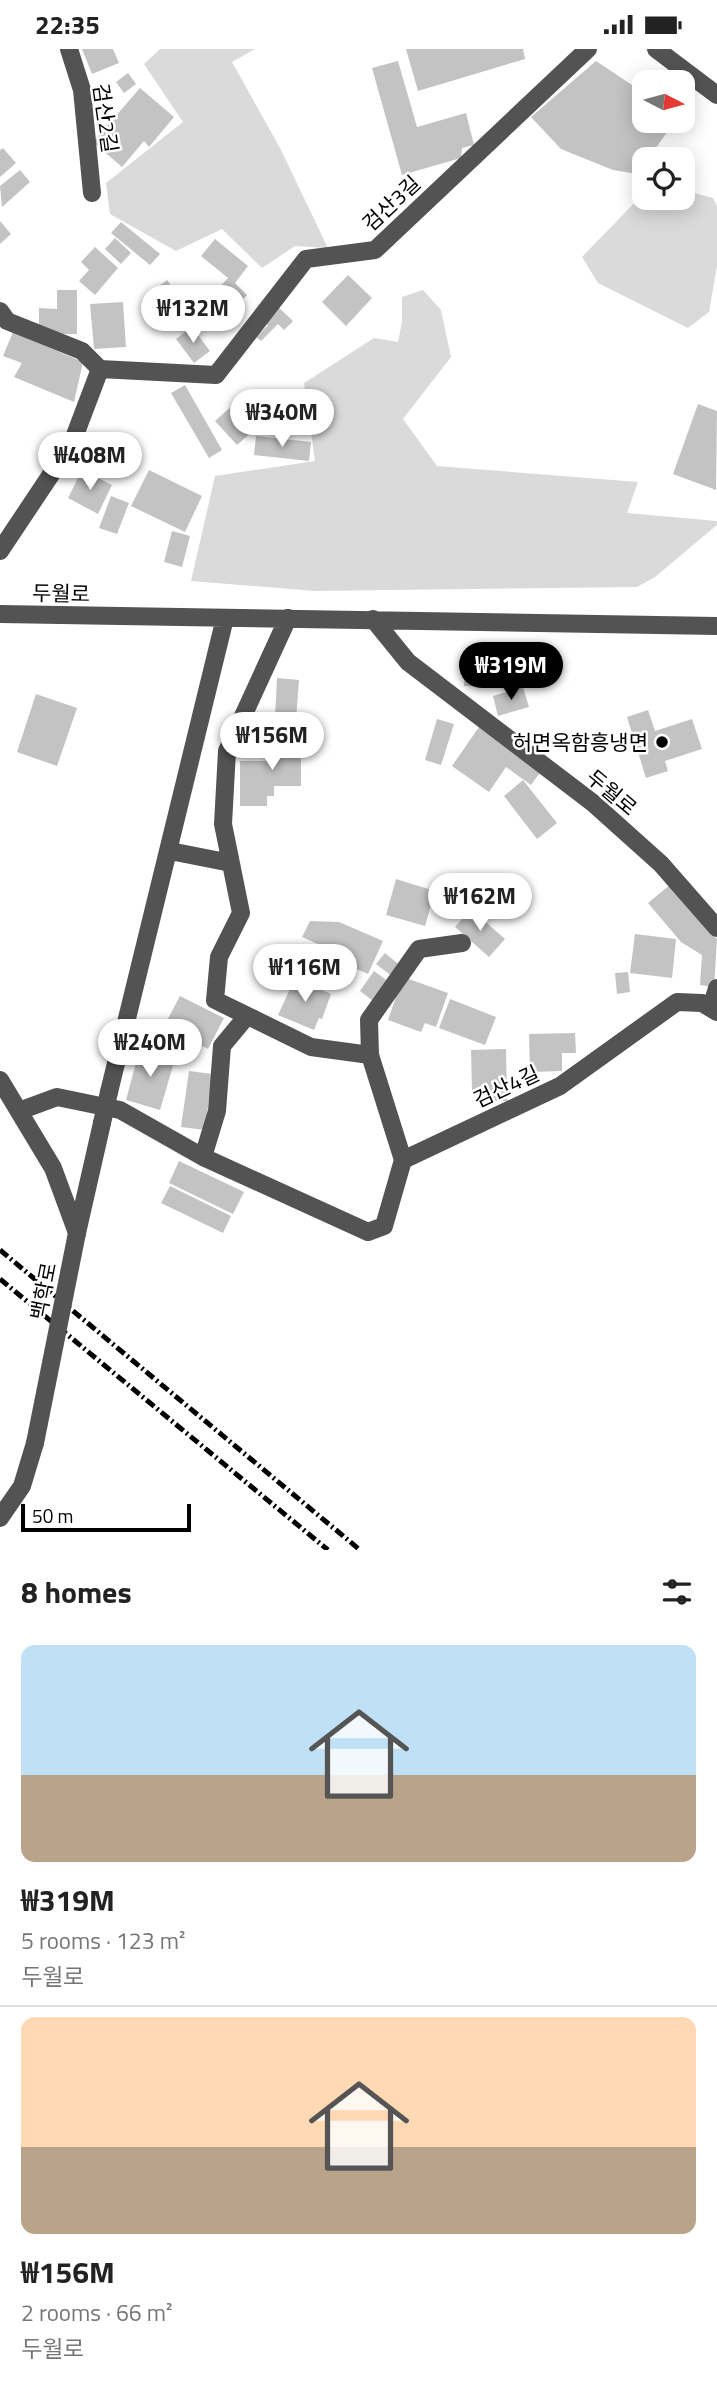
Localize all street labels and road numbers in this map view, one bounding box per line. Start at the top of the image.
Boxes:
street label: 검산2길 [85,81,127,155]
street label: 검산3길 [355,168,427,238]
street label: 두월로 [32,576,90,610]
street label: 두월로 [580,761,644,823]
street label: 검산4길 [468,1057,544,1115]
street label: 백학로 [22,1259,64,1323]

